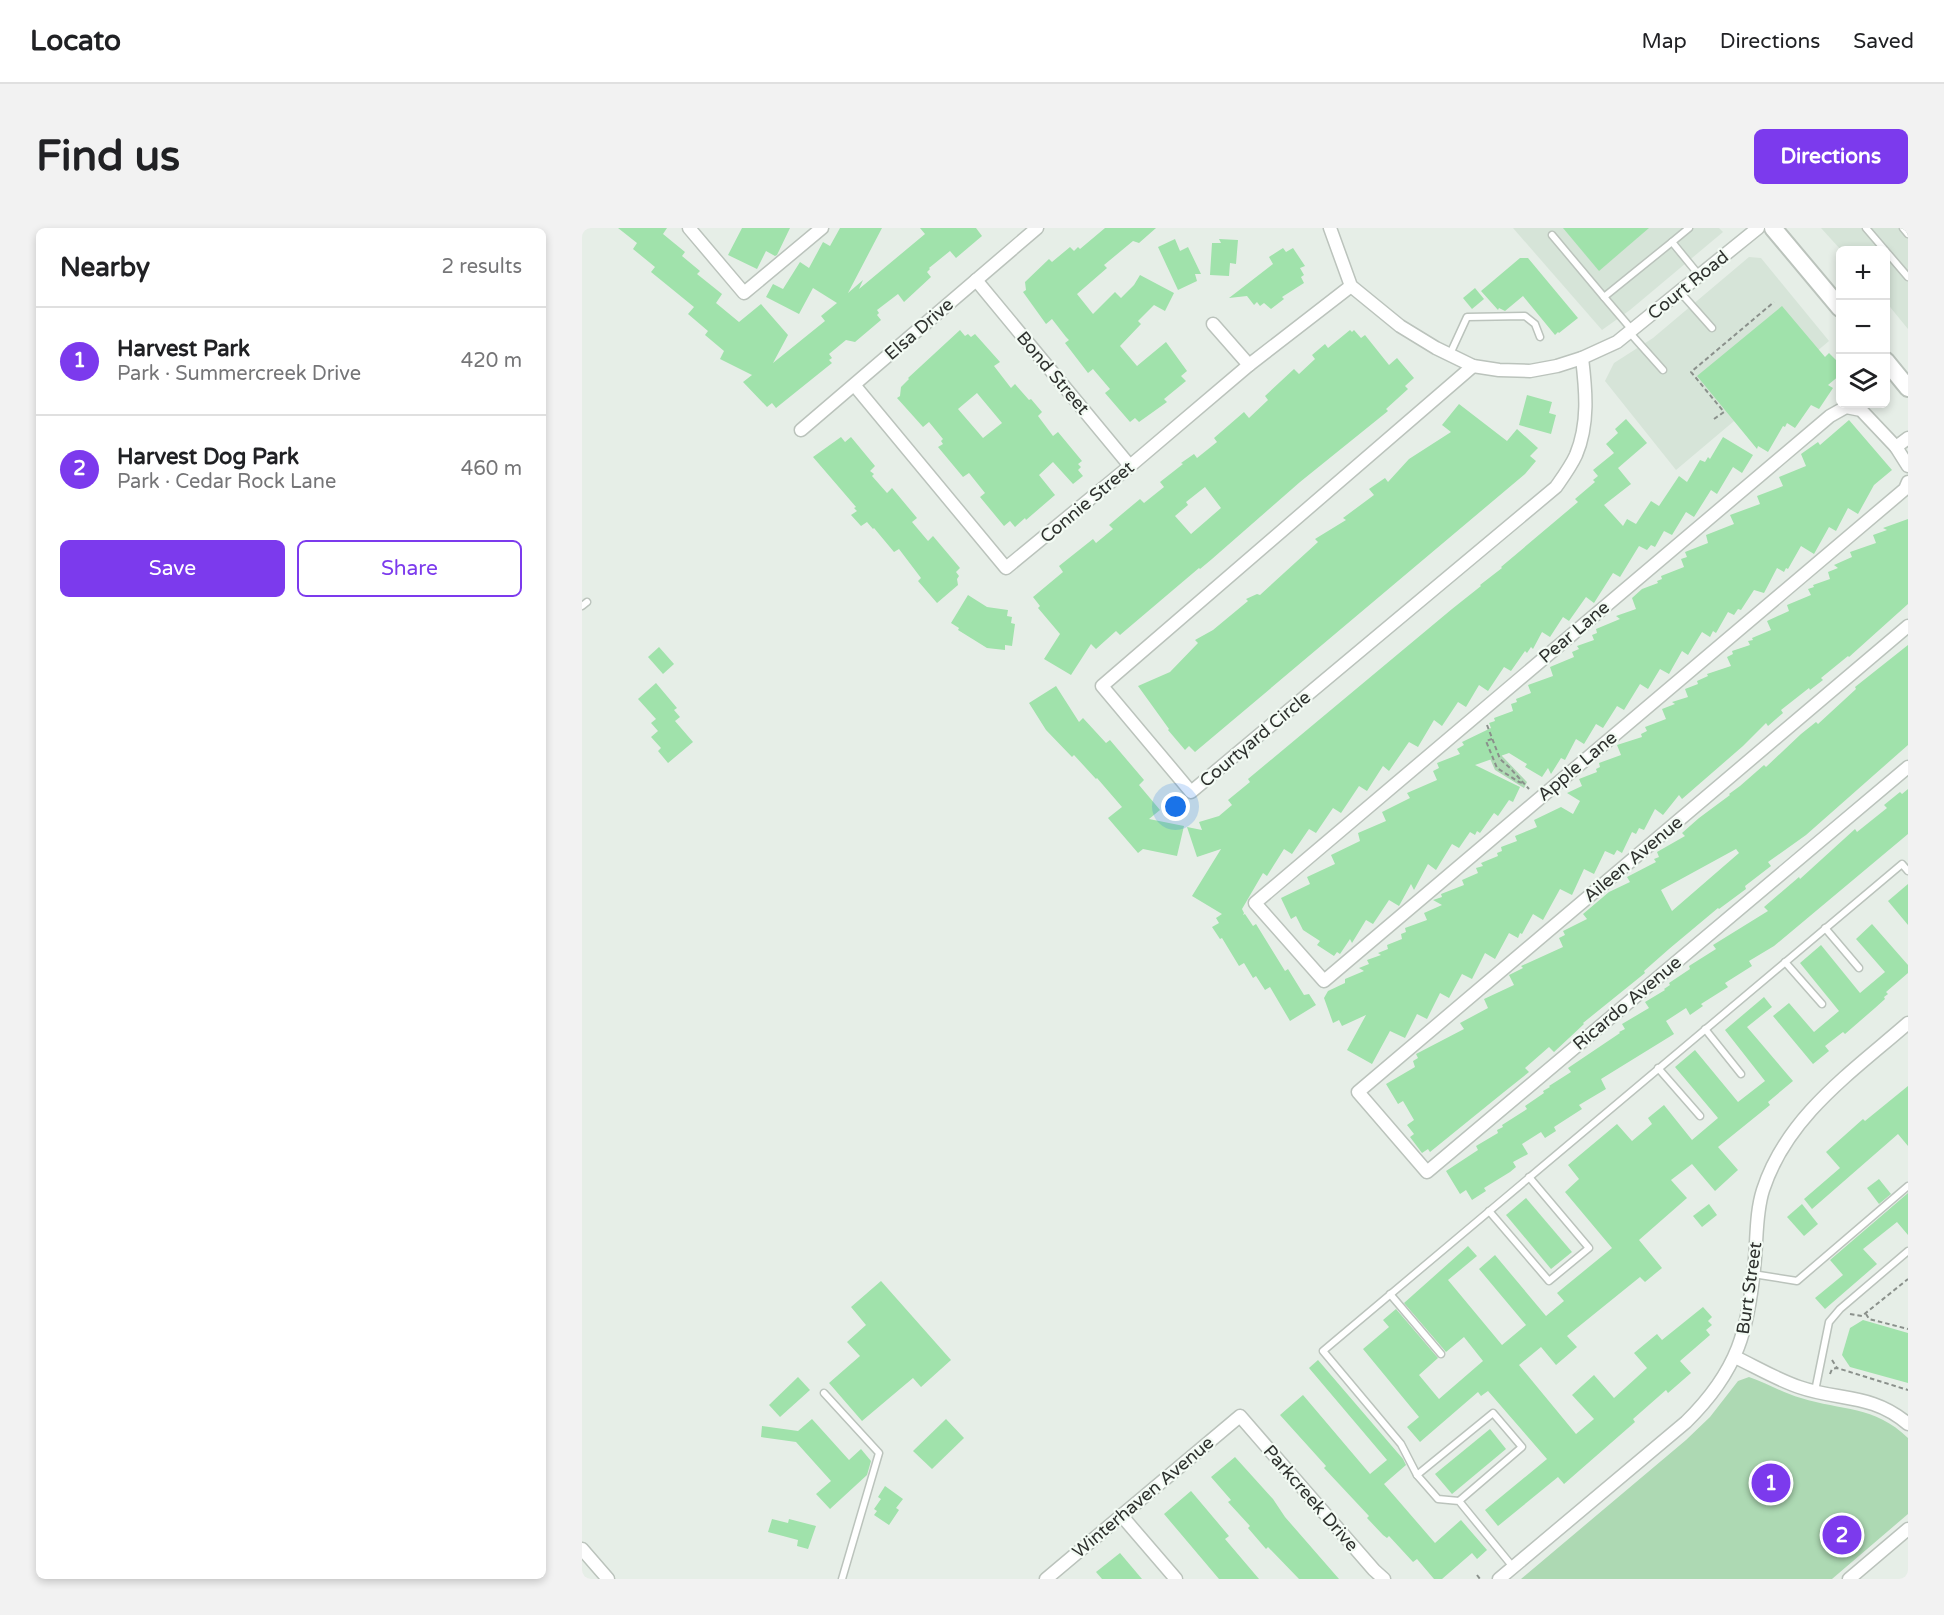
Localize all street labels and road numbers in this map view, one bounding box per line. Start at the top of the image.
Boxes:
street label: Court Road [1643,246,1733,324]
street label: Elsa Drive [880,293,958,365]
street label: Bond Street [1012,327,1094,419]
street label: Connie Street [1036,456,1139,548]
street label: Pear Lane [1534,596,1614,668]
street label: Courtyard Circle [1195,686,1315,792]
street label: Apple Lane [1533,726,1621,806]
street label: Aileen Avenue [1579,811,1687,907]
street label: Ricardo Avenue [1568,951,1686,1055]
street label: Burt Street [1732,1240,1766,1336]
street label: Winterhaven Avenue [1068,1431,1218,1563]
street label: Parkcreek Drive [1259,1440,1363,1556]

